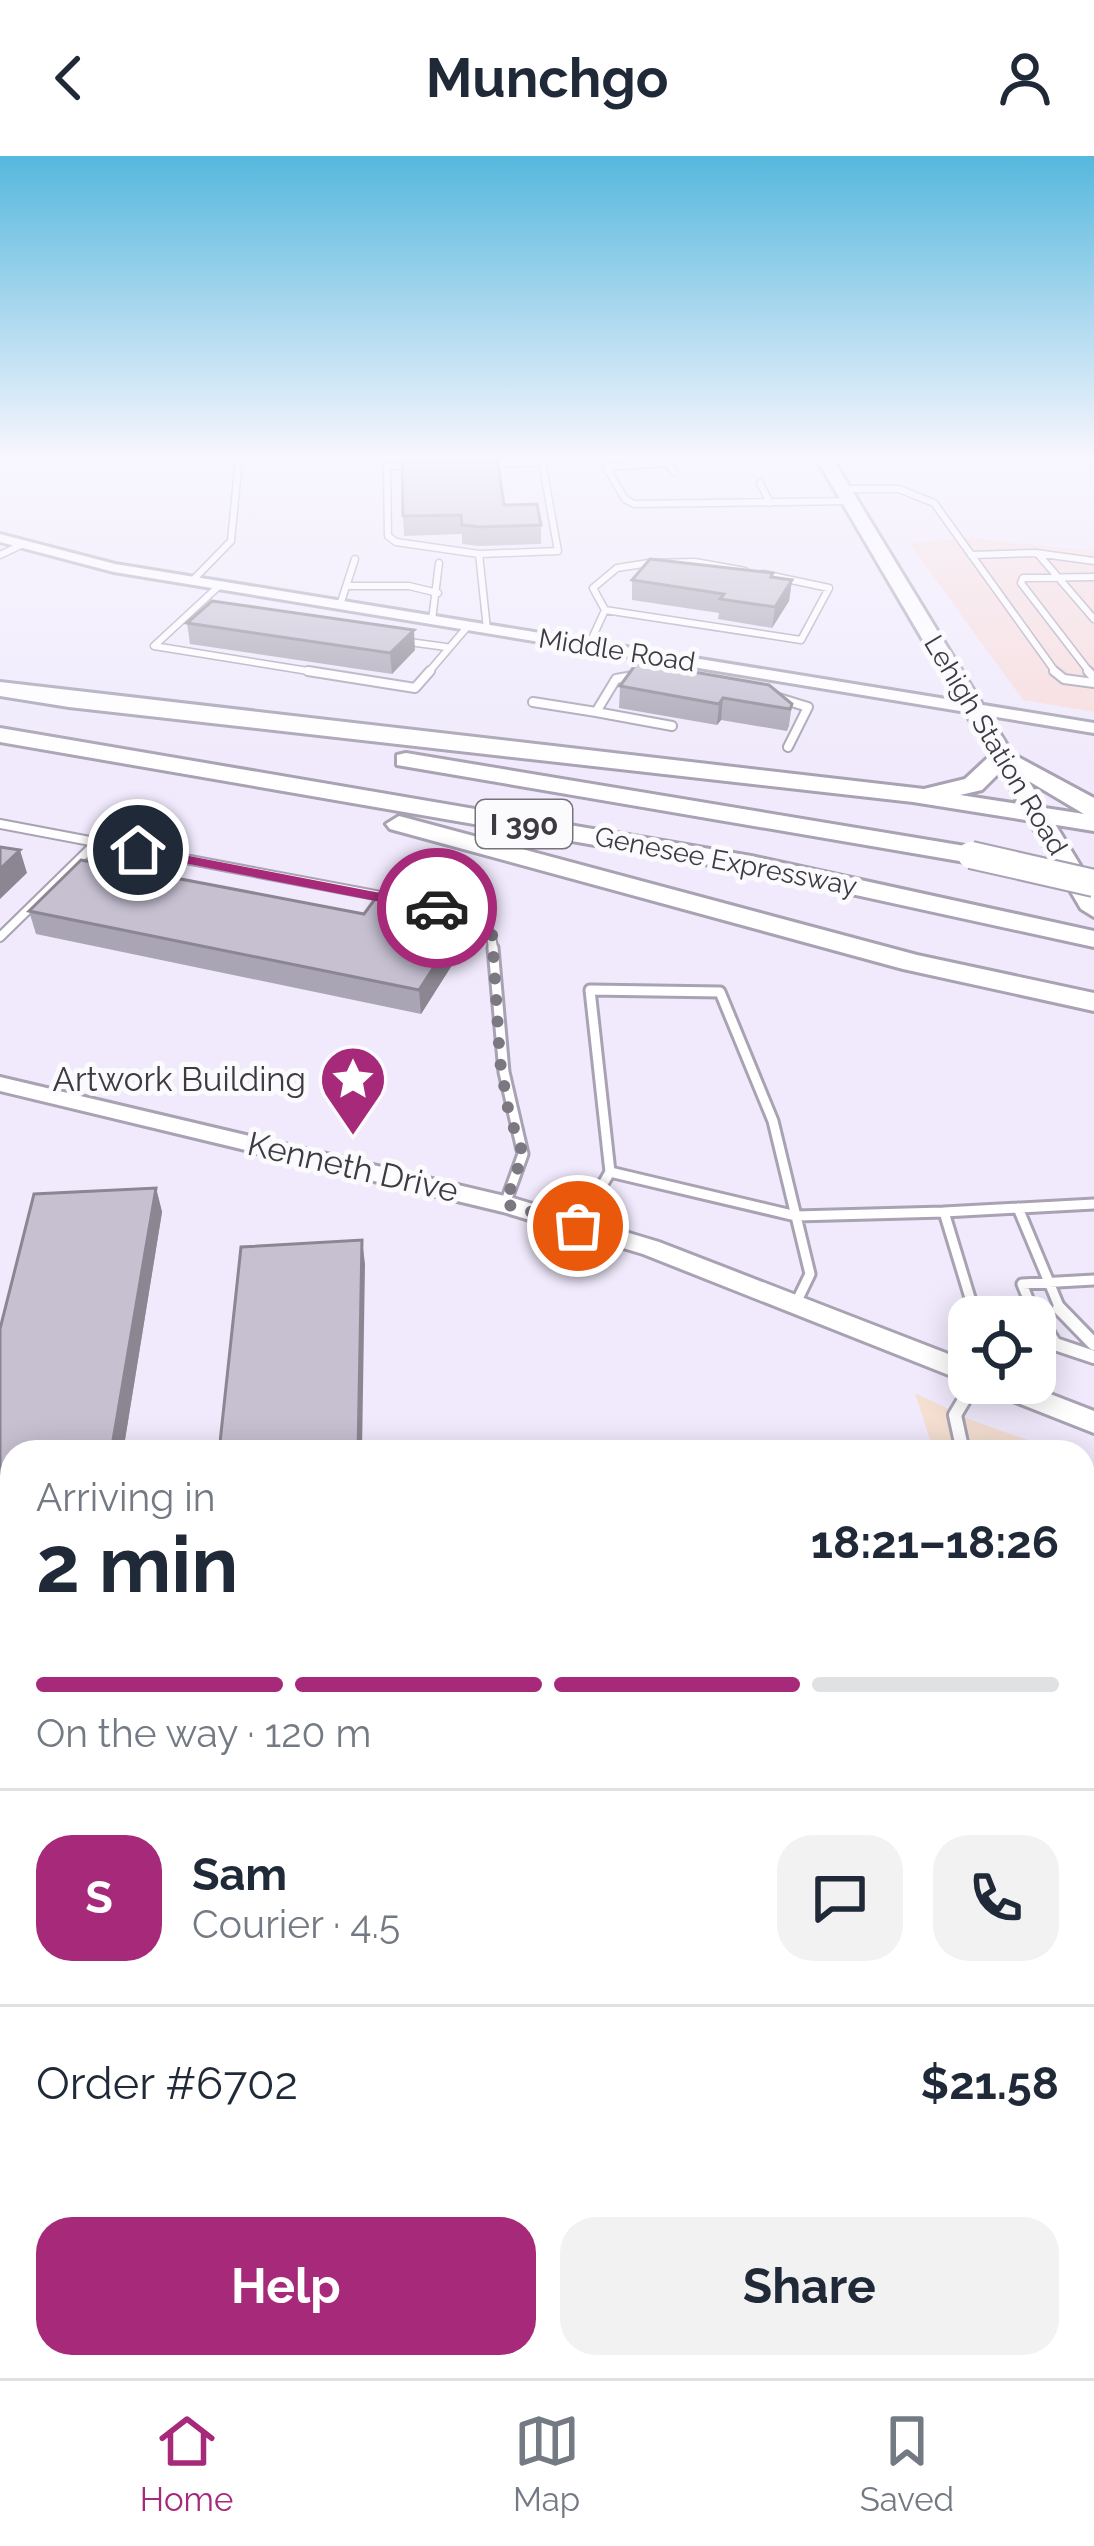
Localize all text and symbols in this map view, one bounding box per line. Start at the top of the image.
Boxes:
icon: back [36,45,102,111]
icon: person [992,45,1058,111]
text: Munchgo [426,46,668,110]
street label: Middle Road [537,622,697,678]
street label: Lehigh Station Road [918,630,1074,860]
pin [87,799,189,901]
road number: I 390 [476,800,572,848]
icon: home [105,817,171,883]
street label: Genesee Expressway [592,820,860,902]
courier [377,848,497,968]
icon: car [404,875,470,941]
place icon: Artwork Building [318,1044,388,1138]
place label: Artwork Building [53,1060,306,1099]
street label: Kenneth Drive [244,1124,462,1210]
pin [527,1175,629,1277]
icon: bag [545,1193,611,1259]
map controls [948,1296,1056,1404]
button: locate [948,1296,1056,1404]
text: Arriving in [36,1474,216,1520]
text: 18:21–18:26 [811,1516,1059,1569]
text: 2 min [36,1519,238,1610]
text: On the way · 120 m [36,1710,371,1756]
button: chat [777,1835,903,1961]
button: phone [933,1835,1059,1961]
text: Sam [192,1848,287,1901]
text: S [85,1871,113,1924]
text: Courier · 4.5 [192,1901,400,1947]
text: Order #6702 [36,2057,298,2110]
text: $21.58 [921,2057,1059,2110]
button: Help [36,2217,536,2355]
button: Share [560,2217,1059,2355]
tab: Home [140,2408,233,2519]
tab: Map [513,2408,580,2519]
tab: Saved [860,2408,954,2519]

